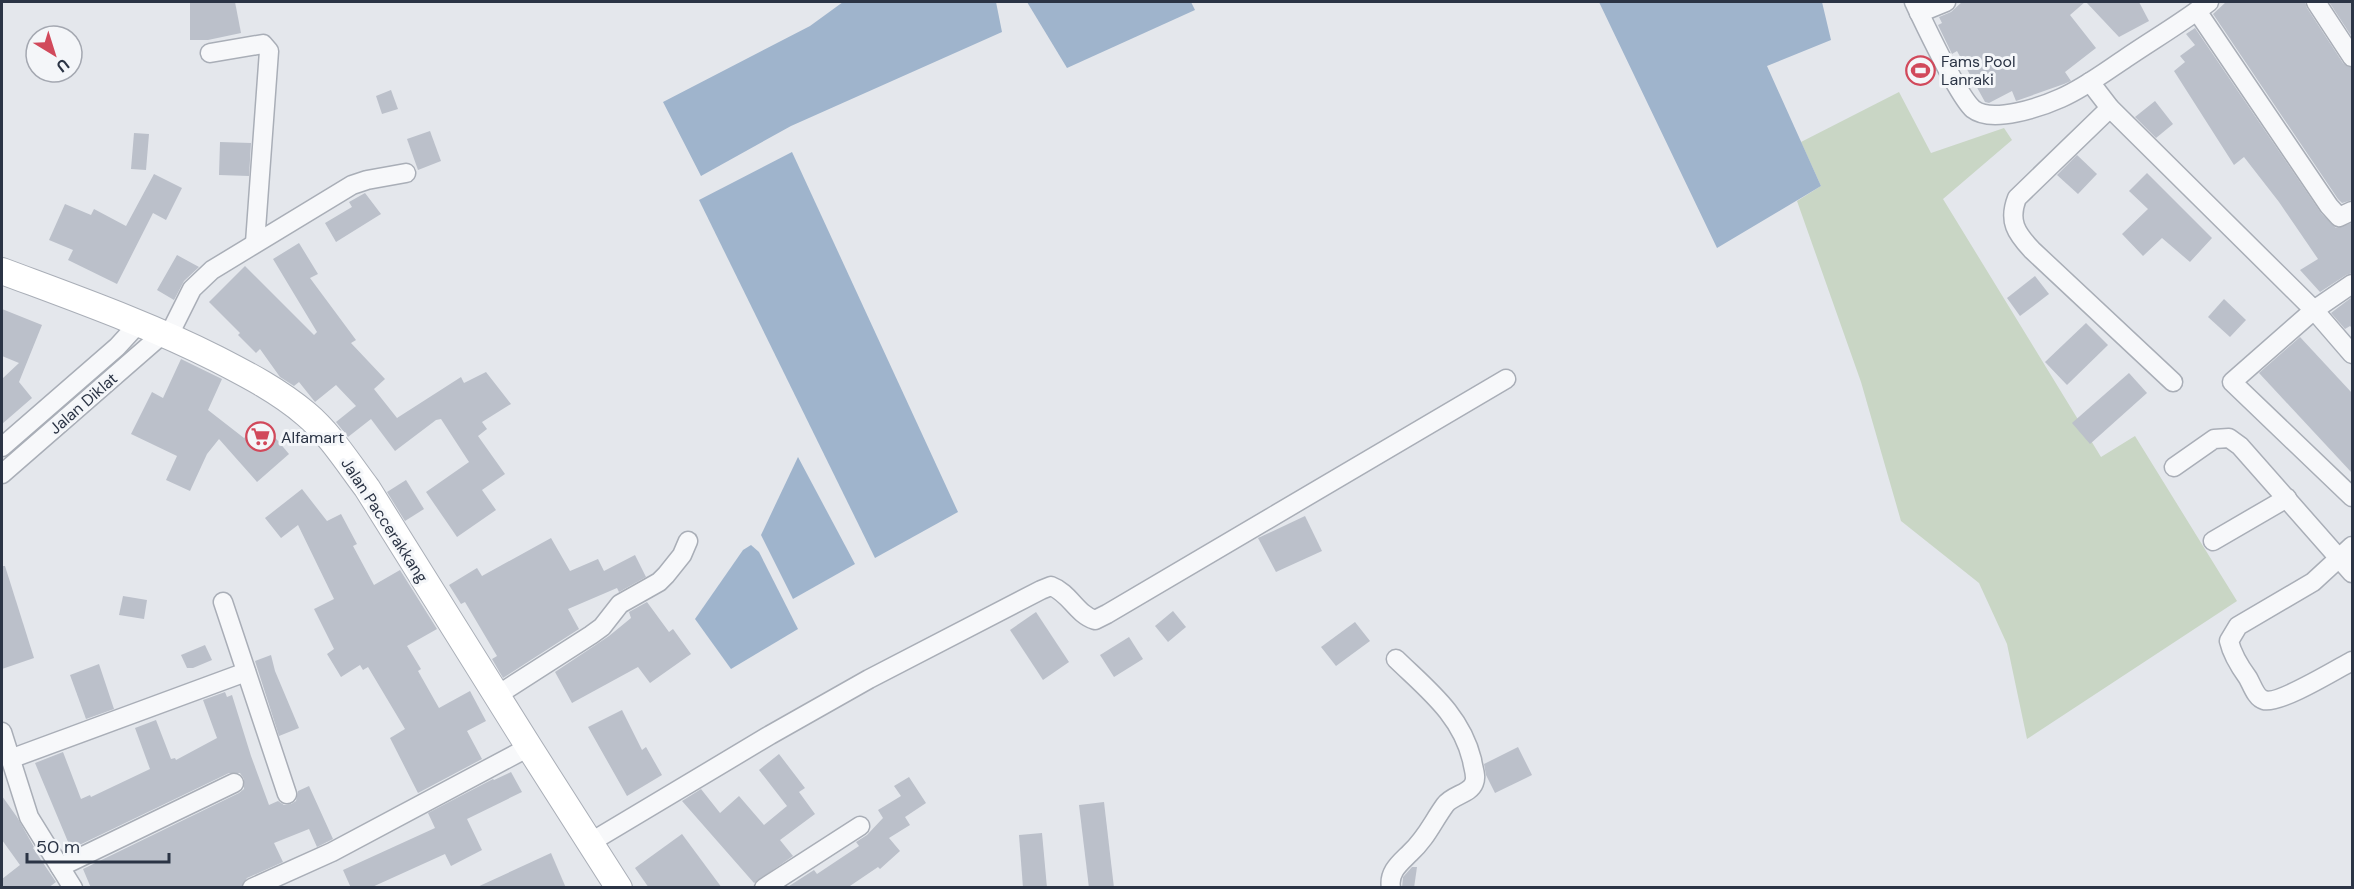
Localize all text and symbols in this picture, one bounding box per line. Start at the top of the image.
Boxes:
north arrow [24,24,84,84]
place label: Fams Pool Lanraki [1941,51,2016,90]
text: U [52,54,74,77]
sports icon: Fams Pool Lanraki [1904,54,1936,86]
street label: Jalan Diklat [45,368,122,439]
supermarket icon: Alfamart [244,421,276,453]
place label: Alfamart [281,427,344,448]
street label: Jalan Paccerakkang [336,454,433,587]
scale bar [27,826,170,864]
text: 50 m [36,835,80,859]

